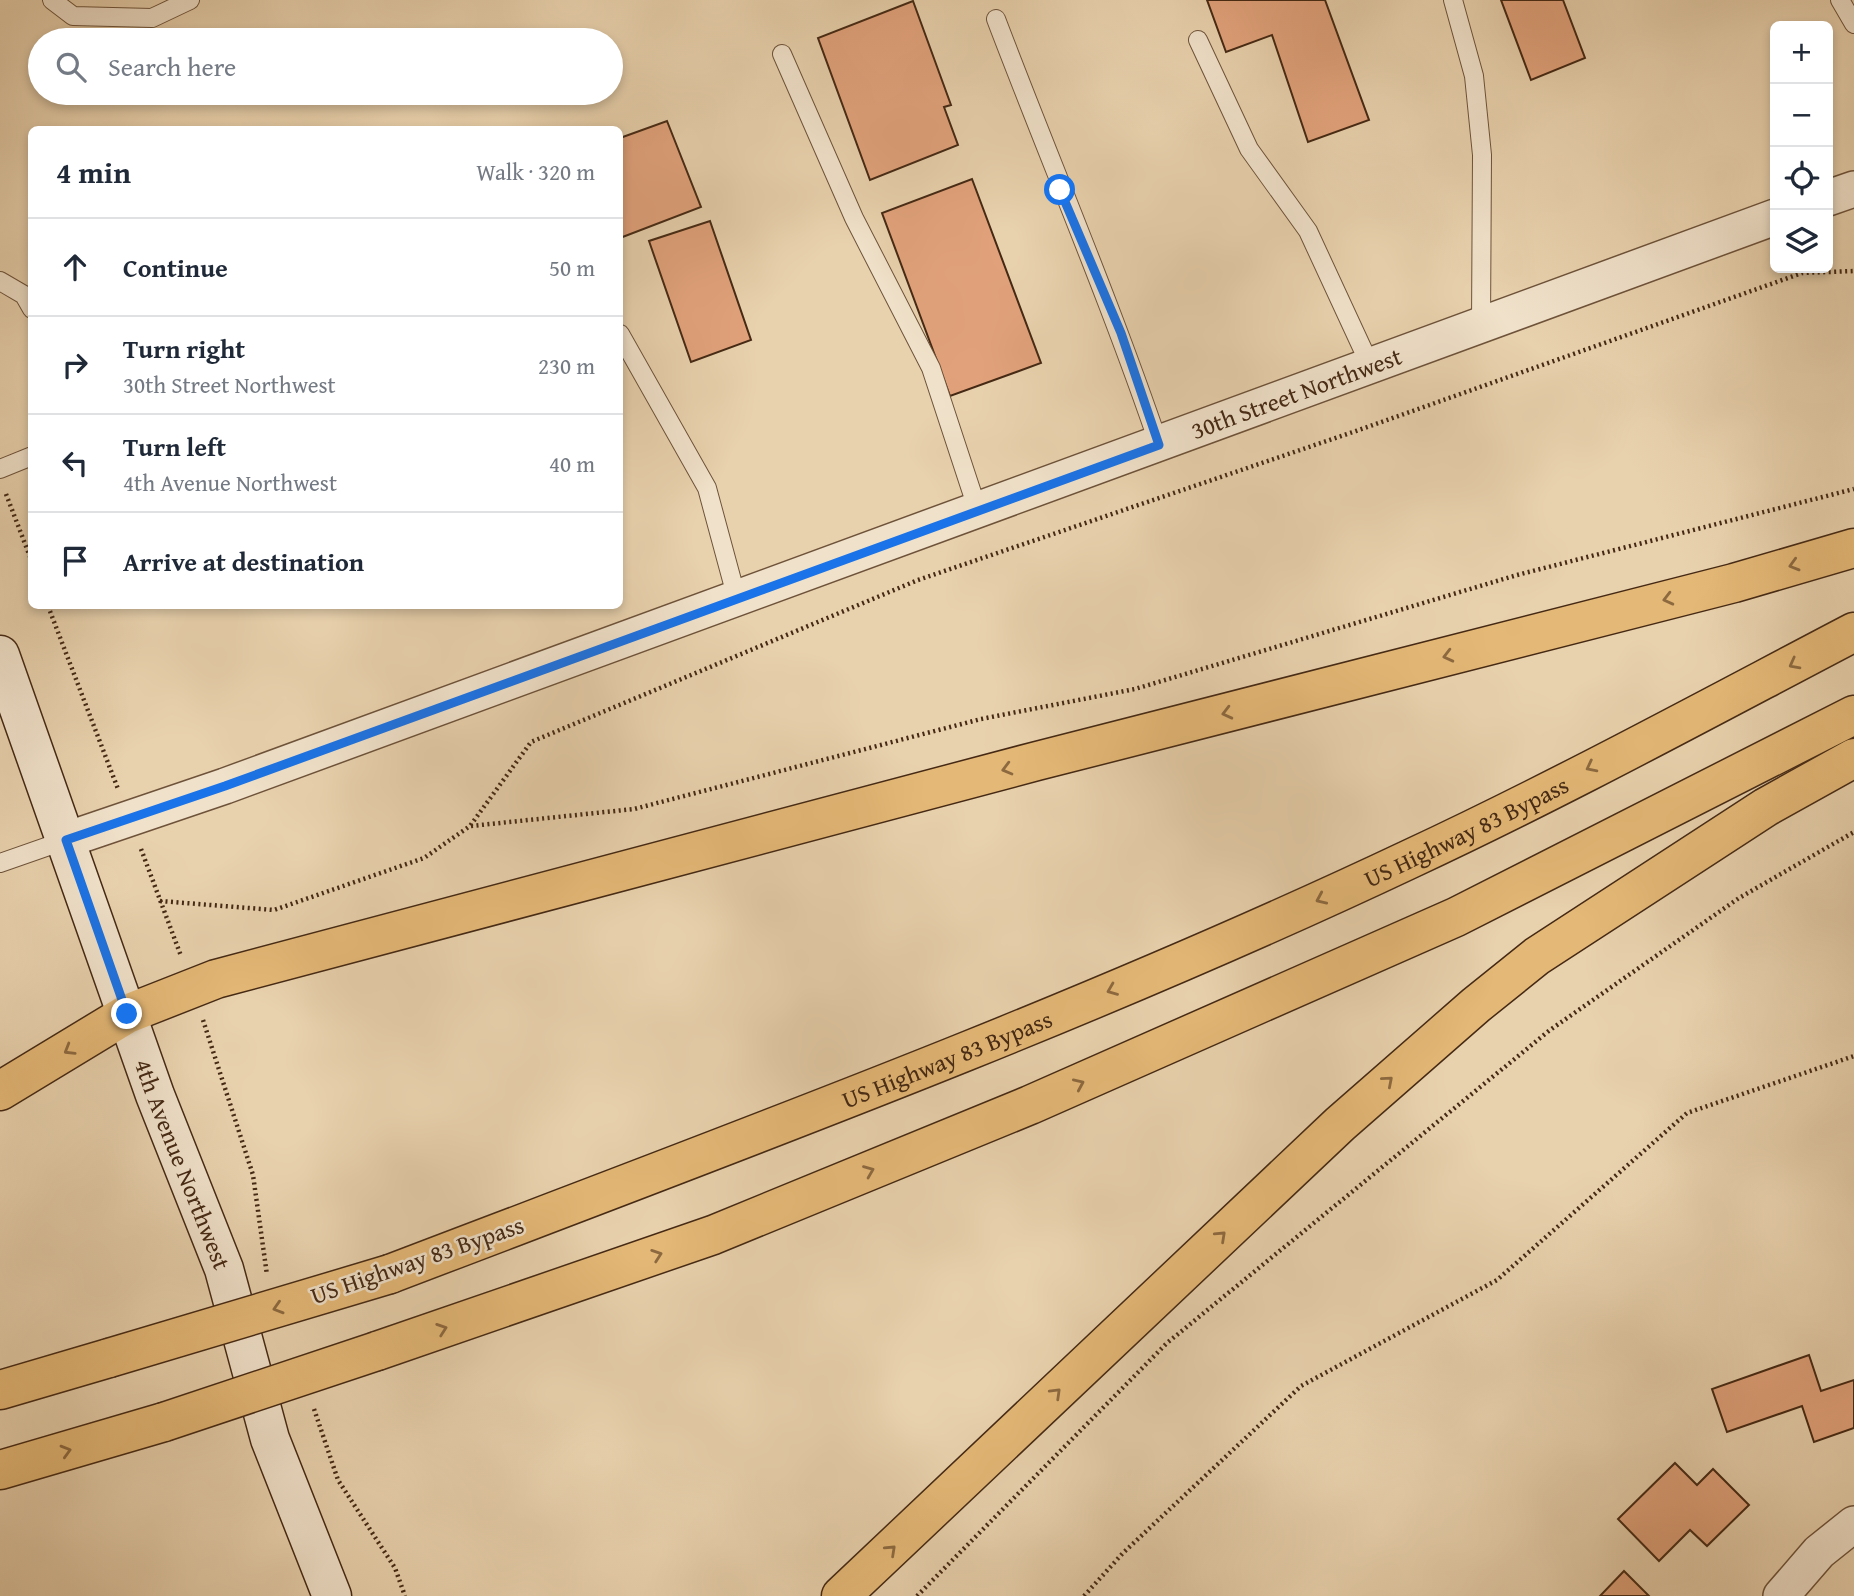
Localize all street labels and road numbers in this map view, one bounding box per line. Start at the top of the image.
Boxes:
street label: 30th Street Northwest [1186,338,1407,447]
street label: US Highway 83 Bypass [1358,767,1574,896]
street label: US Highway 83 Bypass [837,1001,1057,1117]
street label: 4th Avenue Northwest [126,1054,240,1275]
street label: US Highway 83 Bypass [306,1207,528,1313]

